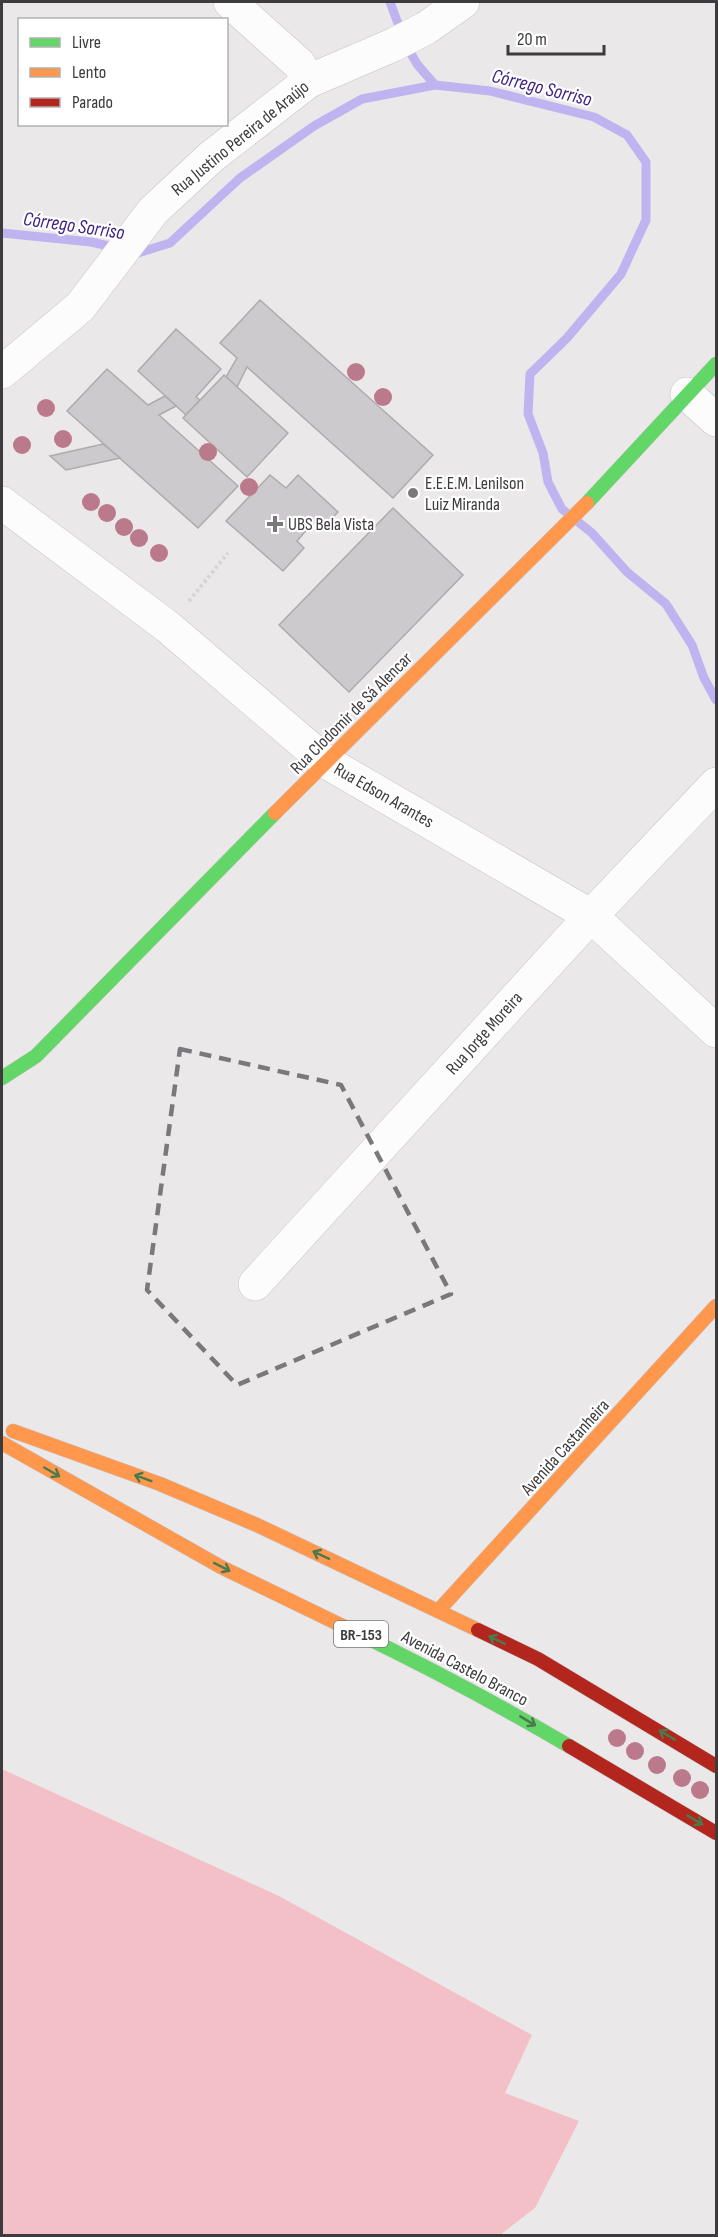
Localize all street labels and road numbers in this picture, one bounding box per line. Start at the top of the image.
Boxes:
street label: Rua Justino Pereira de Araújo [167,76,313,200]
street label: Rua Clodomir de Sá Alencar [286,648,417,779]
street label: Rua Edson Arantes [330,758,437,832]
street label: Rua Jorge Moreira [442,988,527,1079]
street label: Avenida Castanheira [516,1395,614,1500]
road number: BR-153 [334,1621,388,1647]
street label: Avenida Castelo Branco [397,1626,532,1711]

